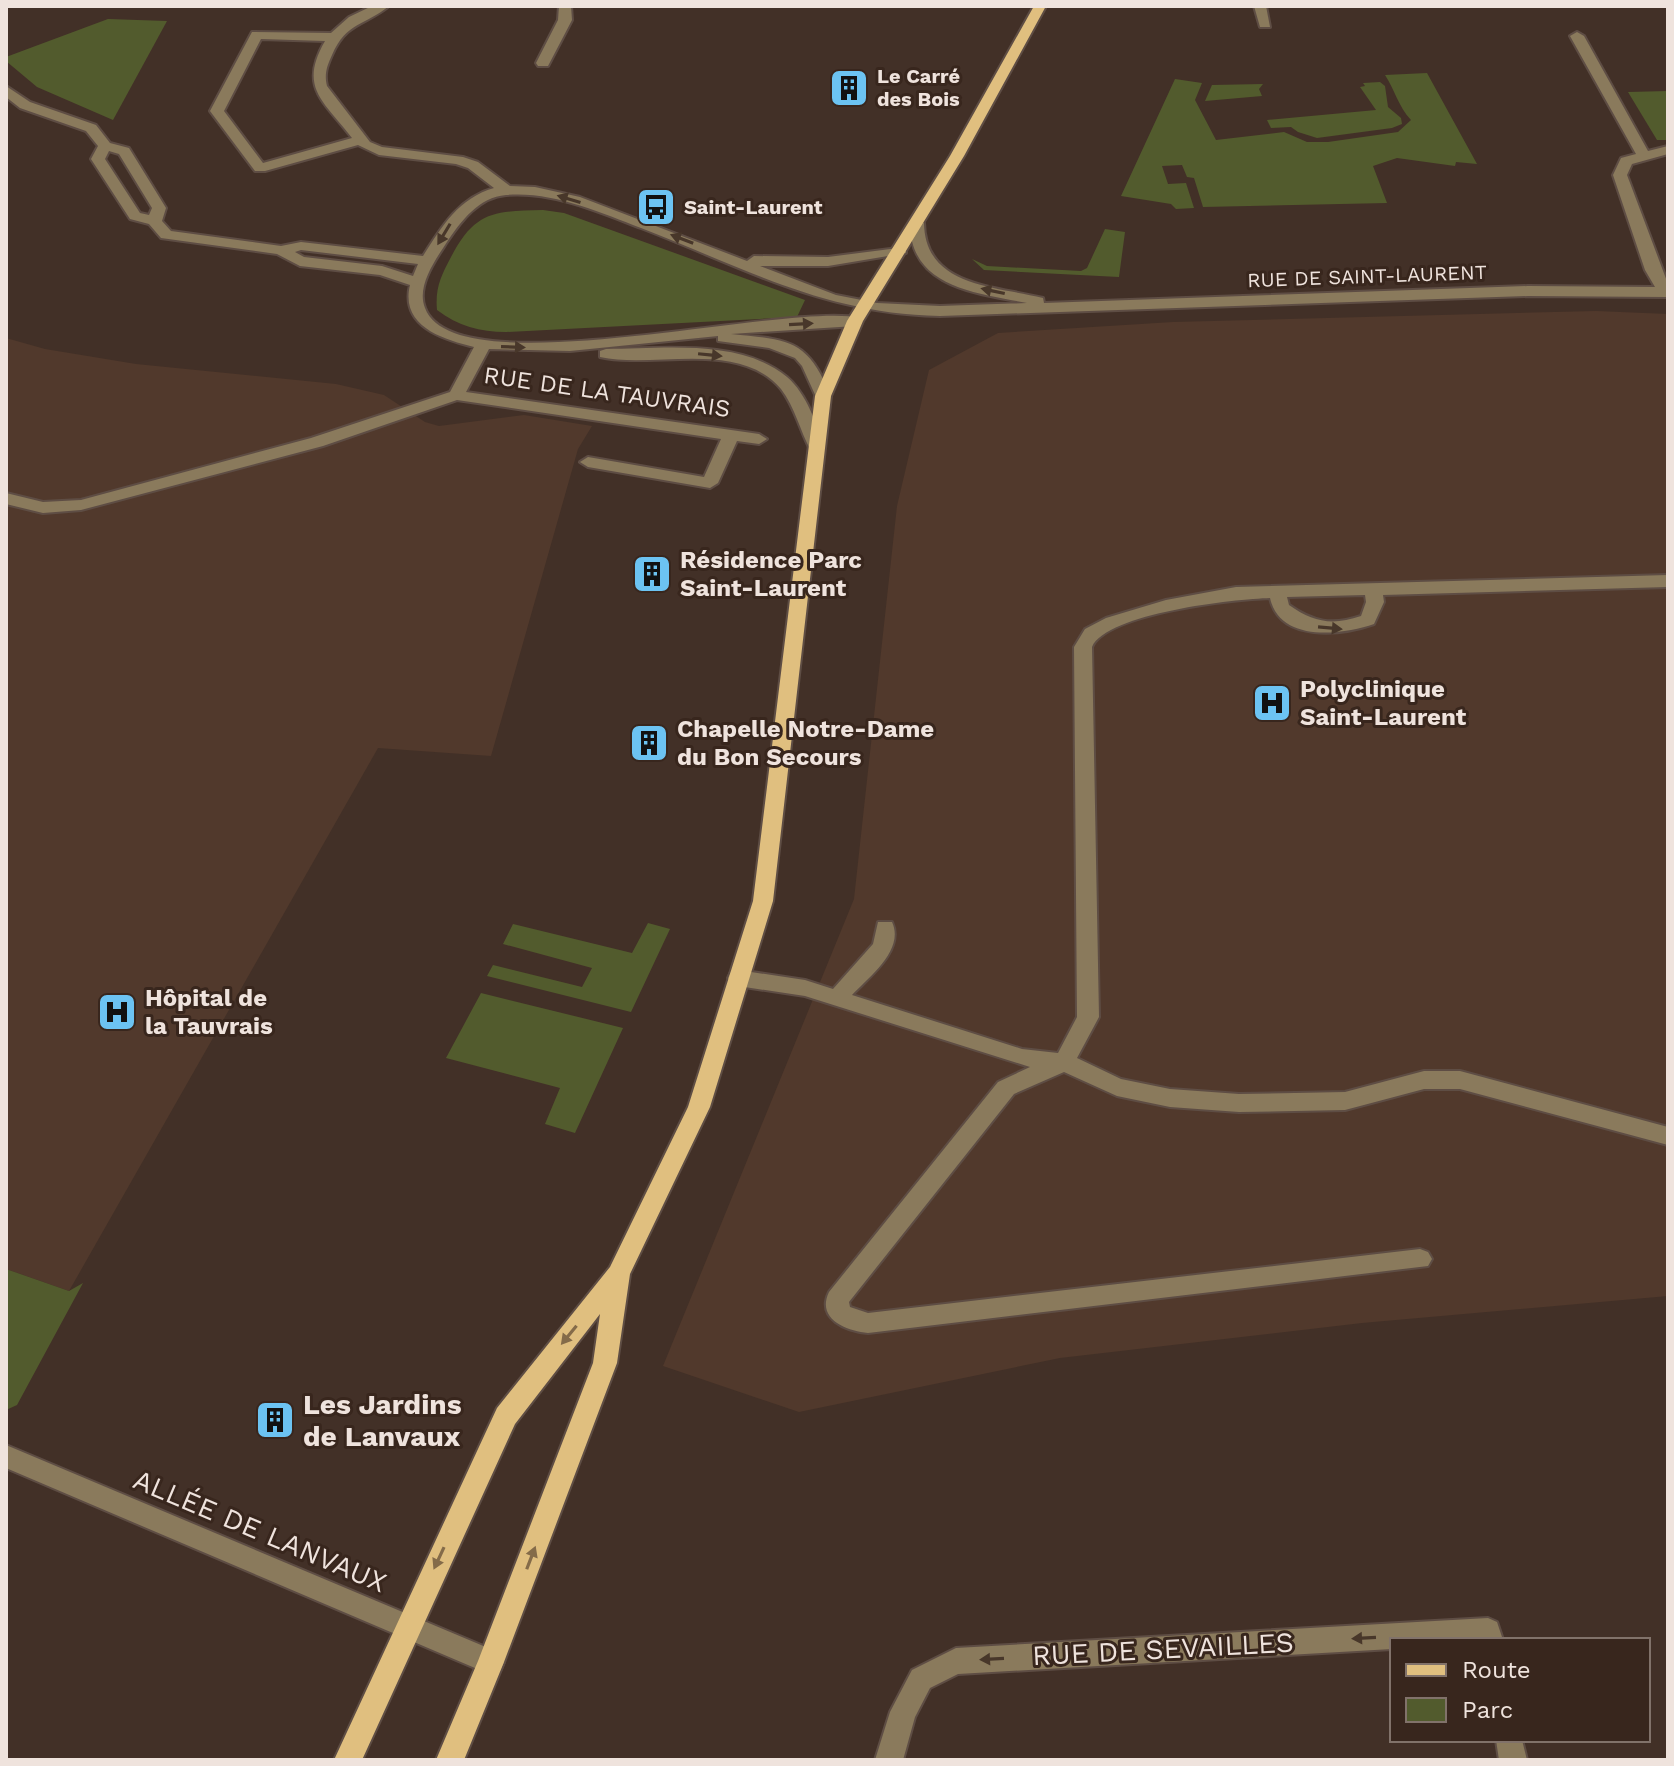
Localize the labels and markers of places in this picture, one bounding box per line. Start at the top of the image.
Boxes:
place label: Le Carré des Bois [877,64,960,111]
building icon: Le Carré des Bois [828,67,870,109]
bus stop icon: Saint-Laurent [635,186,677,228]
place label: Saint-Laurent [684,195,823,219]
place label: Résidence Parc Saint-Laurent [680,546,862,602]
building icon: Résidence Parc Saint-Laurent [631,553,673,595]
place label: Polyclinique Saint-Laurent [1300,675,1467,731]
hospital icon: Polyclinique Saint-Laurent [1251,682,1293,724]
place label: Chapelle Notre-Dame du Bon Secours [677,715,934,771]
building icon: Chapelle Notre-Dame du Bon Secours [628,722,670,764]
place label: Hôpital de la Tauvrais [145,984,273,1040]
hospital icon: Hôpital de la Tauvrais [96,991,138,1033]
place label: Les Jardins de Lanvaux [303,1388,462,1453]
building icon: Les Jardins de Lanvaux [254,1399,296,1441]

